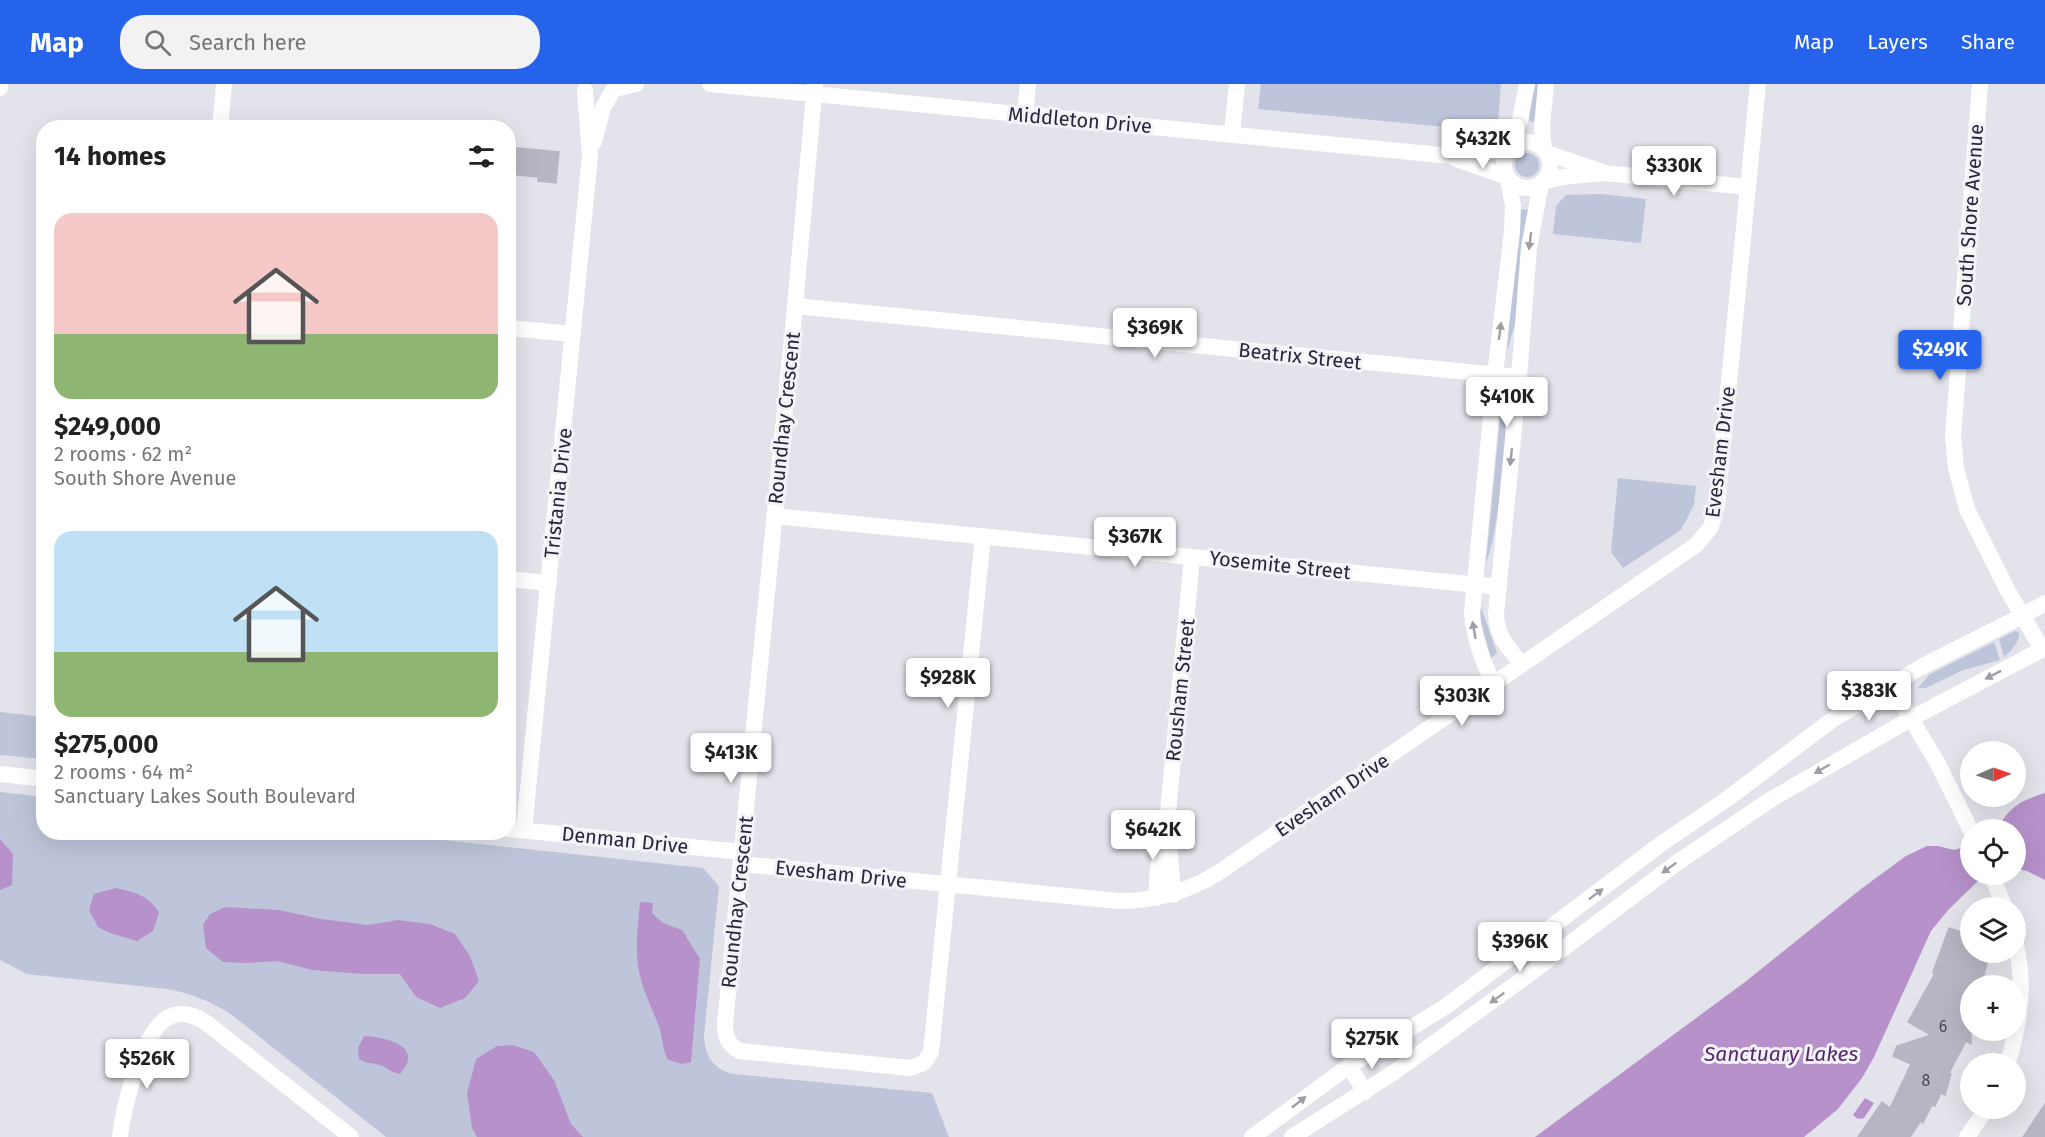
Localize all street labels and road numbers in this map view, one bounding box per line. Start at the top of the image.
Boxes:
street label: Middleton Drive [1007,102,1153,138]
street label: South Shore Avenue [1952,123,1988,307]
street label: Roundhay Crescent [763,330,805,506]
street label: Beatrix Street [1237,338,1363,374]
street label: Evesham Drive [1700,385,1740,519]
street label: Tristania Drive [539,427,577,559]
street label: Yosemite Street [1208,546,1353,584]
street label: Rousham Street [1161,616,1200,763]
street label: Evesham Drive [1270,748,1394,842]
street label: Roundhay Crescent [716,814,758,990]
street label: Denman Drive [560,821,690,859]
street label: Evesham Drive [774,855,908,893]

